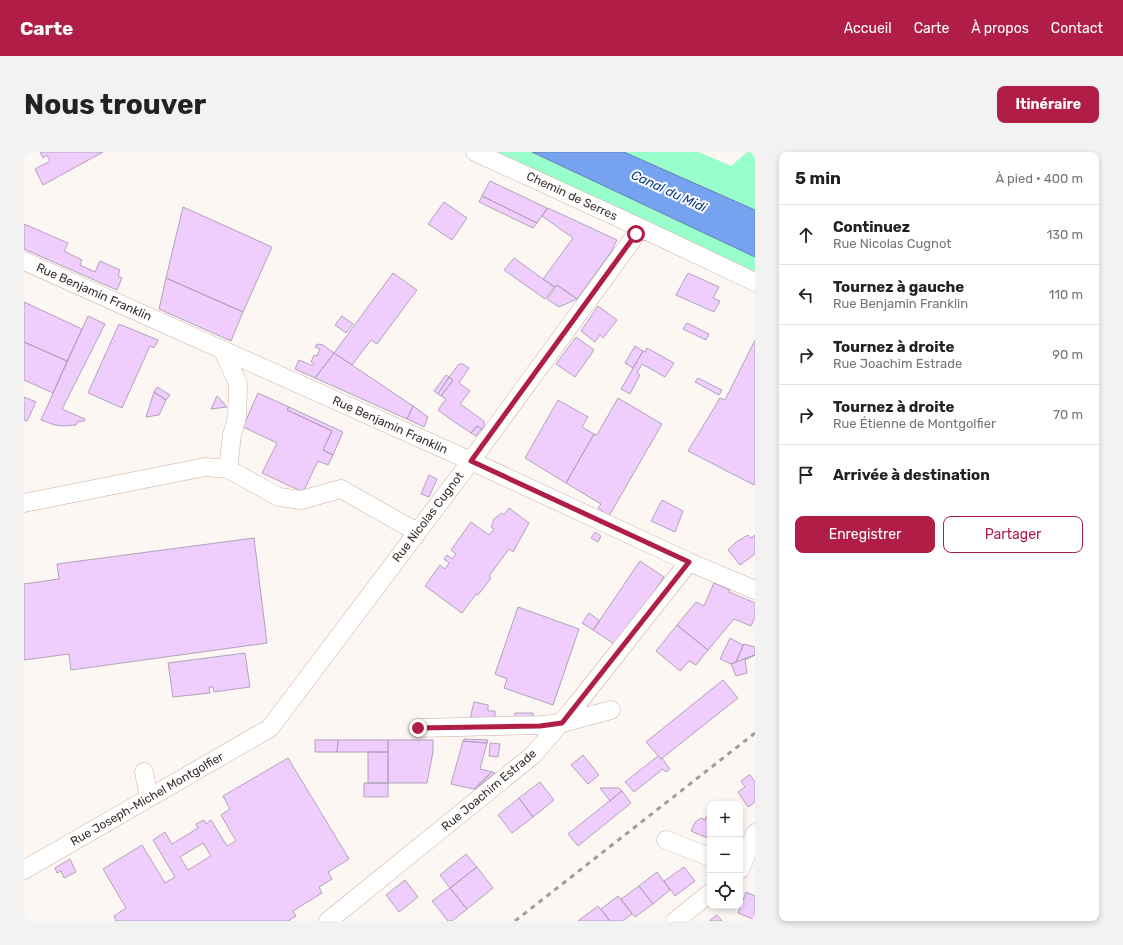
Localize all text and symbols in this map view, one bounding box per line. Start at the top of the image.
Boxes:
text: Carte [20,17,73,40]
text: Accueil [844,20,892,37]
text: Carte [914,20,949,37]
text: À propos [971,20,1029,37]
text: Contact [1051,20,1103,37]
button: Itinéraire [997,86,1099,123]
text: Nous trouver [24,88,206,121]
water label: Canal du Midi [629,167,710,215]
text: 5 min [795,168,841,188]
street label: Chemin de Serres [524,169,620,223]
text: À pied · 400 m [996,171,1083,186]
text: Continuez [833,218,910,236]
icon: ahead [795,224,817,246]
route start [627,225,645,243]
text: 130 m [1047,227,1083,242]
text: Rue Nicolas Cugnot [833,236,951,251]
street label: Rue Benjamin Franklin [34,260,154,324]
text: Tournez à gauche [833,278,964,296]
icon: left [795,284,817,306]
text: 110 m [1049,287,1083,302]
text: Rue Benjamin Franklin [833,296,968,311]
text: Tournez à droite [833,338,954,356]
icon: right [795,344,817,366]
text: 90 m [1052,347,1083,362]
text: Rue Joachim Estrade [833,356,962,371]
street label: Rue Benjamin Franklin [330,393,450,457]
text: Tournez à droite [833,398,954,416]
icon: right [795,404,817,426]
text: 70 m [1053,407,1083,422]
text: Rue Étienne de Montgolfier [833,416,996,431]
icon: arrive [795,464,817,486]
text: Arrivée à destination [833,466,990,484]
street label: Rue Nicolas Cugnot [390,469,467,565]
button: Enregistrer [795,516,935,553]
button: Partager [943,516,1083,553]
route end [409,719,427,737]
street label: Rue Joachim Estrade [439,746,539,834]
street label: Rue Joseph-Michel Montgolfier [68,749,226,849]
map controls [707,801,743,909]
button: + [707,801,743,837]
button: − [707,837,743,873]
button: locate [707,873,743,909]

